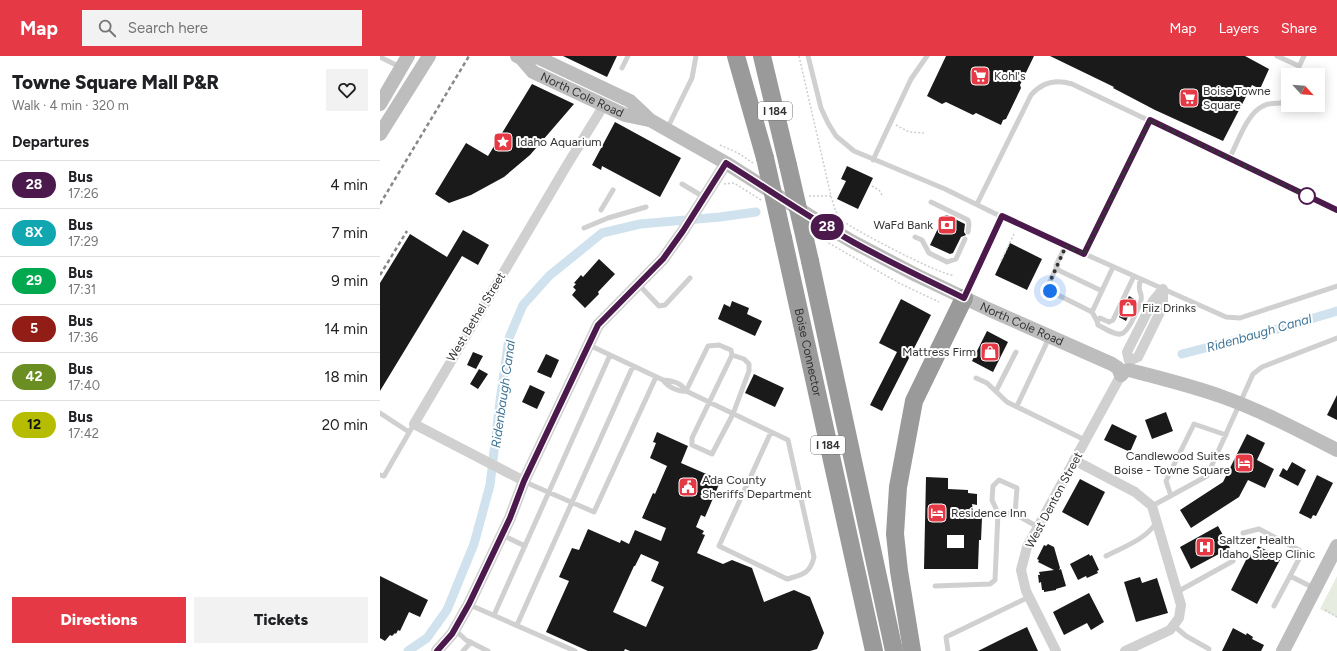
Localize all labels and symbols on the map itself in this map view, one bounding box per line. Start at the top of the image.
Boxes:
supermarket icon: Kohl's [969,65,991,87]
north arrow [1281,68,1325,112]
place label: Kohl's [994,69,1026,83]
street label: North Cole Road [538,70,626,120]
place label: Boise Towne Square [1203,84,1271,112]
supermarket icon: Boise Towne Square [1178,87,1200,109]
road number: I 184 [758,102,792,120]
place icon: Idaho Aquarium [492,131,514,153]
place label: Idaho Aquarium [517,135,602,149]
unlabelled marker [1298,187,1316,205]
line badge: 28 [809,214,845,240]
bank icon: WaFd Bank [936,214,958,236]
place label: WaFd Bank [873,218,933,232]
street label: West Bethel Street [444,269,508,364]
your location [1040,281,1060,301]
shop icon: Fiiz Drinks [1117,297,1139,319]
street label: North Cole Road [978,299,1066,349]
place label: Fiiz Drinks [1142,301,1197,315]
street label: Boise Connector [792,307,825,398]
water label: Ridenbaugh Canal [1205,311,1313,355]
water label: Ridenbaugh Canal [488,339,518,449]
shop icon: Mattress Firm [979,341,1001,363]
place label: Mattress Firm [902,345,976,359]
road number: I 184 [811,436,845,454]
street label: West Denton Street [1023,449,1085,550]
place label: Candlewood Suites Boise - Towne Square [1114,449,1230,477]
hotel icon: Candlewood Suites Boise - Towne Square [1233,452,1255,474]
place label: Ada County Sheriffs Department [702,473,812,501]
public building icon: Ada County Sheriffs Department [677,476,699,498]
hotel icon: Residence Inn [926,502,948,524]
place label: Residence Inn [951,506,1027,520]
place label: Saltzer Health Idaho Sleep Clinic [1219,533,1316,561]
hospital icon: Saltzer Health Idaho Sleep Clinic [1194,536,1216,558]

